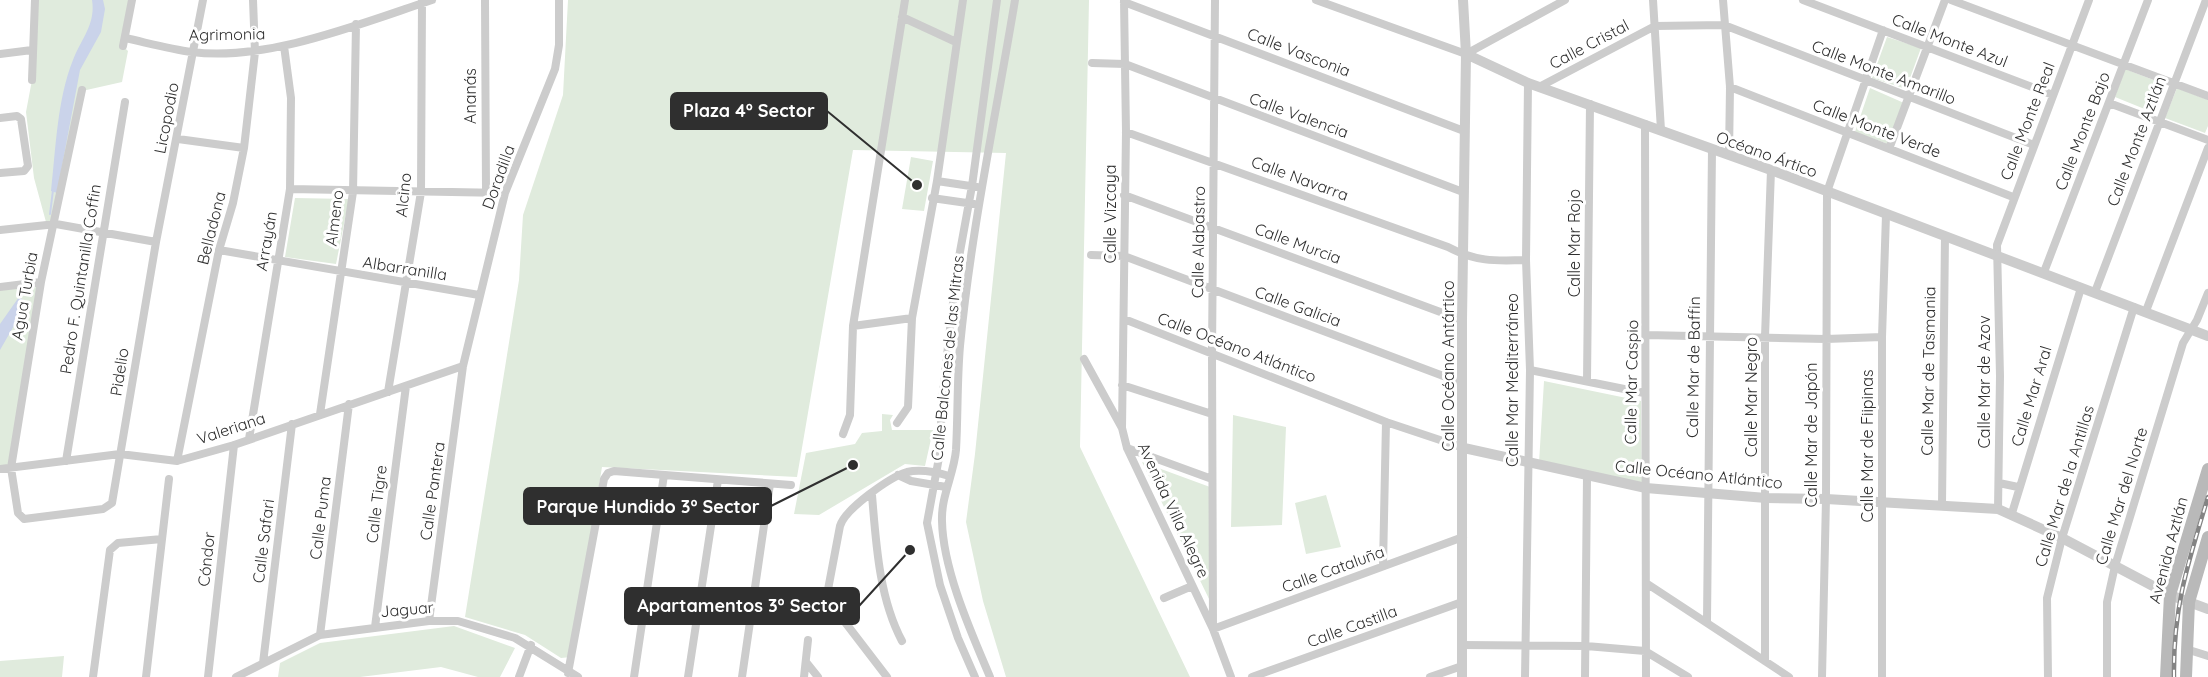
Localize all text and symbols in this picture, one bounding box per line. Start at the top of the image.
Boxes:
street label: Calle Monte Azul [1889,9,2011,71]
street label: Calle Cristal [1546,15,1632,73]
street label: Agrimonia [189,23,265,45]
street label: Calle Vasconia [1245,23,1353,81]
street label: Calle Monte Amarillo [1809,35,1959,109]
street label: Calle Monte Real [1995,59,2059,183]
street label: Ananás [460,68,480,124]
street label: Calle Monte Bajo [2050,69,2114,193]
street label: Calle Monte Aztlán [2102,73,2170,209]
street label: Licopodio [149,81,183,155]
street label: Calle Valencia [1247,88,1351,142]
callout: Plaza 4° Sector [671,93,827,129]
street label: Calle Monte Verde [1810,94,1944,162]
text: Plaza 4° Sector [683,99,815,122]
street label: Océano Ártico [1714,126,1820,182]
street label: Doradilla [477,142,519,212]
street label: Calle Navarra [1249,151,1351,205]
street label: Calle Vizcaya [1100,164,1120,264]
street label: Alcino [391,172,415,218]
street label: Pedro F. Quintanilla Coffin [55,183,105,375]
street label: Calle Alabastro [1187,186,1209,298]
street label: Belladona [192,189,230,267]
street label: Almeno [321,189,347,247]
street label: Calle Mar Rojo [1564,189,1584,297]
street label: Arrayán [251,210,281,272]
street label: Calle Murcia [1252,218,1344,268]
street label: Agua Turbia [6,250,42,342]
street label: Albarranilla [361,251,449,285]
street label: Calle Balcones de las Mitras [926,254,968,462]
street label: Calle Océano Antártico [1438,280,1458,452]
street label: Calle Galicia [1252,281,1344,331]
street label: Calle Mar de Tasmania [1917,286,1939,456]
street label: Calle Mar Mediterráneo [1502,293,1522,467]
street label: Calle Mar de Baffin [1682,296,1704,438]
street label: Calle Océano Atlántico [1155,307,1319,387]
street label: Calle Mar de Azov [1974,315,1994,449]
street label: Calle Mar Caspio [1620,320,1642,444]
street label: Calle Mar Negro [1741,337,1761,457]
street label: Calle Mar Aral [2006,343,2056,449]
street label: Pidelio [105,346,133,398]
street label: Calle Mar de Japón [1801,363,1821,507]
street label: Calle Mar de Fiipinas [1857,370,1877,522]
street label: Calle Mar de la Antillas [2030,403,2098,569]
street label: Valeriana [194,408,268,448]
street label: Calle Mar del Norte [2091,425,2151,567]
street label: Avenida Villa Alegre [1134,439,1214,581]
street label: Calle Pantera [415,440,449,542]
street label: Calle Océano Atlántico [1614,455,1784,493]
street label: Calle Tigre [361,464,391,544]
street label: Calle Puma [305,475,335,561]
callout: Parque Hundido 3° Sector [524,488,771,524]
street label: Avenida Aztlán [2144,494,2192,606]
text: Parque Hundido 3° Sector [536,495,760,518]
street label: Calle Safari [248,498,278,584]
street label: Cóndor [193,531,219,587]
street label: Calle Cataluña [1279,541,1387,597]
callout: Apartamentos 3° Sector [625,588,859,624]
text: Apartamentos 3° Sector [637,594,847,617]
street label: Jaguar [379,597,435,621]
street label: Calle Castilla [1304,600,1400,652]

